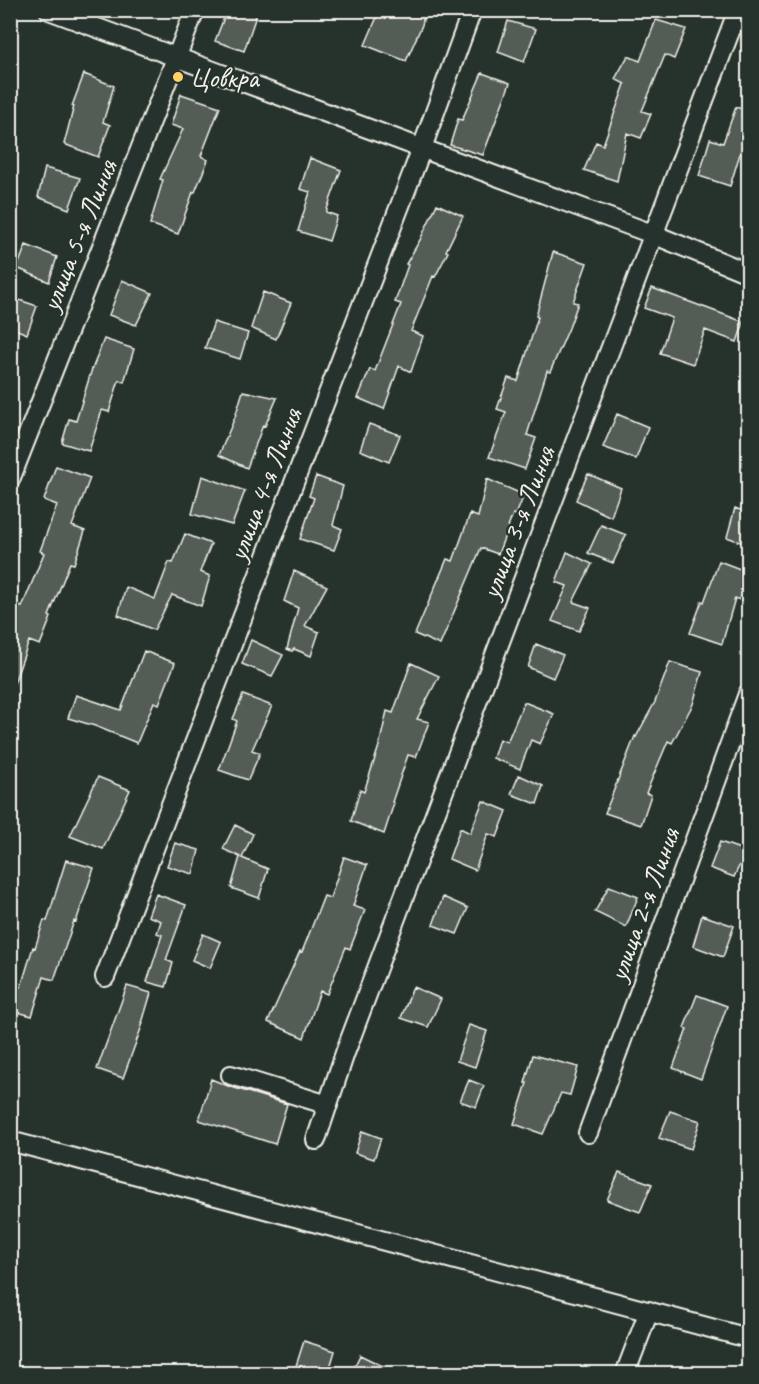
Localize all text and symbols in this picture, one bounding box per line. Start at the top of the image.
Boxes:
place label: Цовкра [190,60,260,95]
marker: Цовкра [171,70,185,84]
street label: улица 5-я Линия [31,154,125,318]
street label: улица 4-я Линия [219,402,310,567]
street label: улица 3-я Линия [472,440,563,605]
street label: улица 2-я Линия [599,822,688,987]

